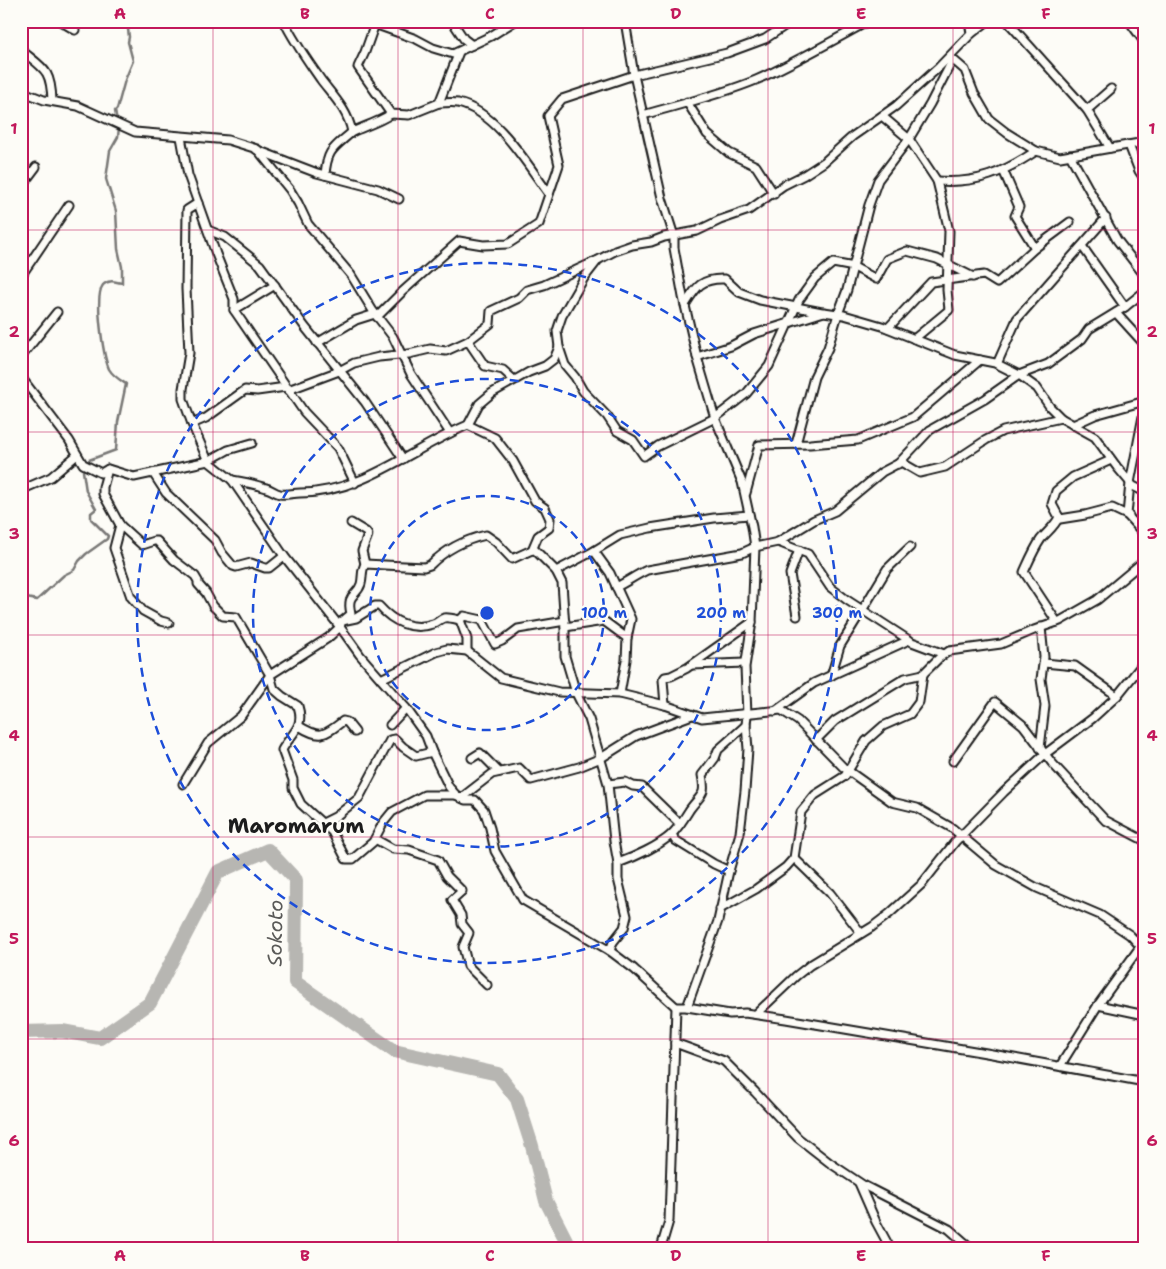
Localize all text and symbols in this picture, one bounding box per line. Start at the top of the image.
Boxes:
text: A [114,3,126,24]
text: B [300,3,310,24]
text: C [485,3,495,24]
text: D [670,3,682,24]
text: E [856,3,866,24]
text: F [1041,3,1051,24]
text: 1 [10,118,18,139]
text: 1 [1148,118,1156,139]
text: 2 [8,321,20,342]
text: 2 [1146,321,1158,342]
text: 3 [8,523,20,544]
text: 3 [1146,523,1158,544]
text: 100 m [581,603,627,623]
text: 200 m [696,603,746,623]
text: 300 m [812,603,862,623]
centre of rings [478,604,496,622]
text: 4 [8,725,20,746]
text: 4 [1146,725,1158,746]
district label: Maromarum [228,812,364,840]
water label: Sokoto [261,899,289,967]
text: 5 [9,928,19,949]
text: 5 [1147,928,1157,949]
text: 6 [8,1130,20,1151]
text: 6 [1146,1130,1158,1151]
text: A [114,1245,126,1266]
text: B [300,1245,310,1266]
text: C [485,1245,495,1266]
text: D [670,1245,682,1266]
text: E [856,1245,866,1266]
text: F [1041,1245,1051,1266]

